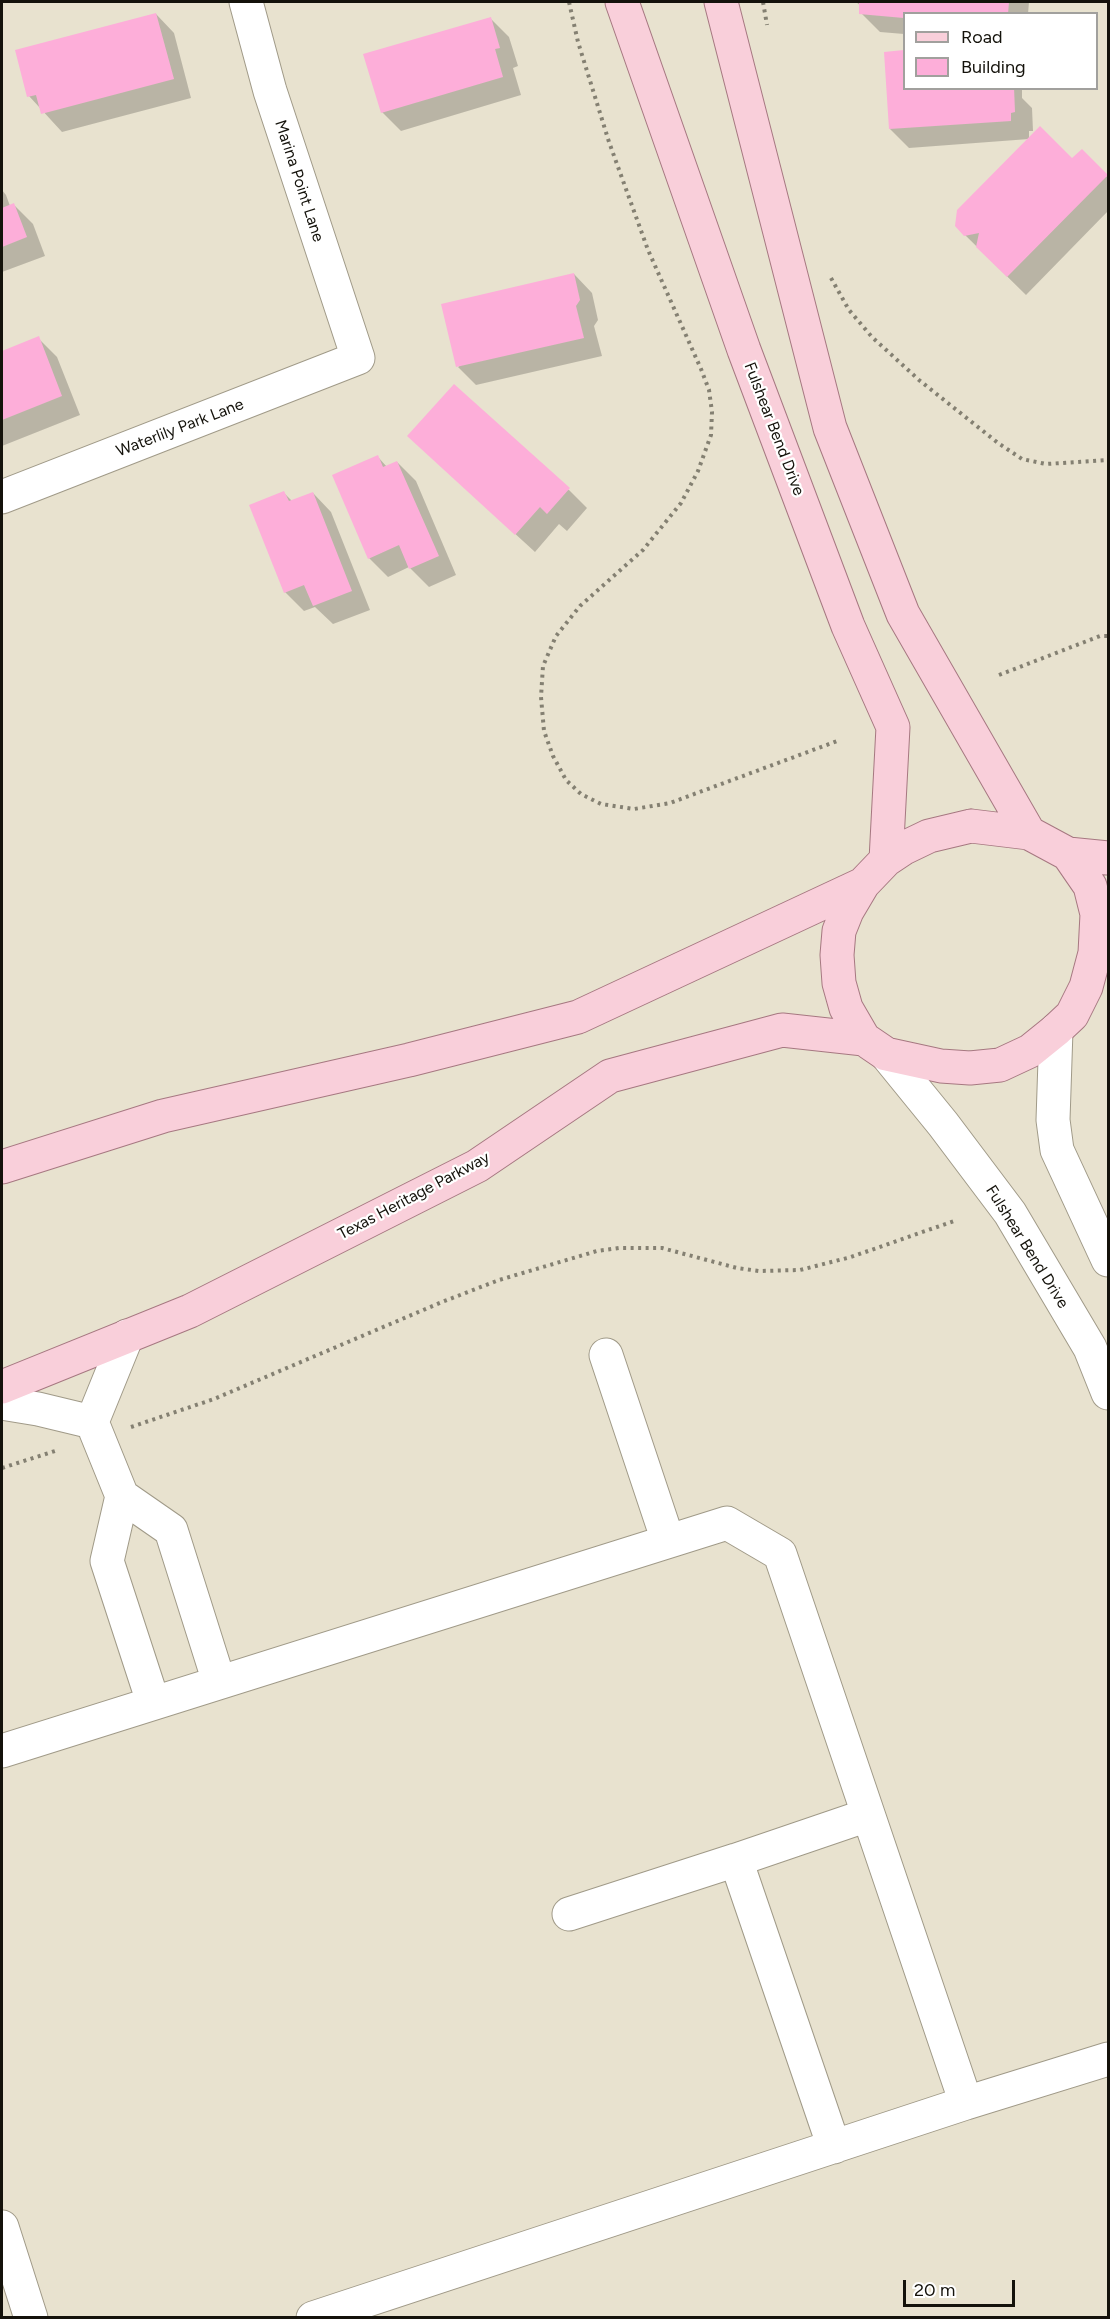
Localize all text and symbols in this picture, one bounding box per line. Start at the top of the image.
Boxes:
legend [903,12,1098,90]
text: Road [961,26,1002,48]
text: Building [961,56,1026,78]
street label: Marina Point Lane [270,118,328,244]
street label: Fulshear Bend Drive [740,360,808,498]
street label: Waterlily Park Lane [114,395,246,461]
street label: Texas Heritage Parkway [335,1148,493,1244]
street label: Fulshear Bend Drive [981,1182,1073,1312]
scale bar [906,2268,1018,2306]
text: 20 m [914,2279,955,2301]

